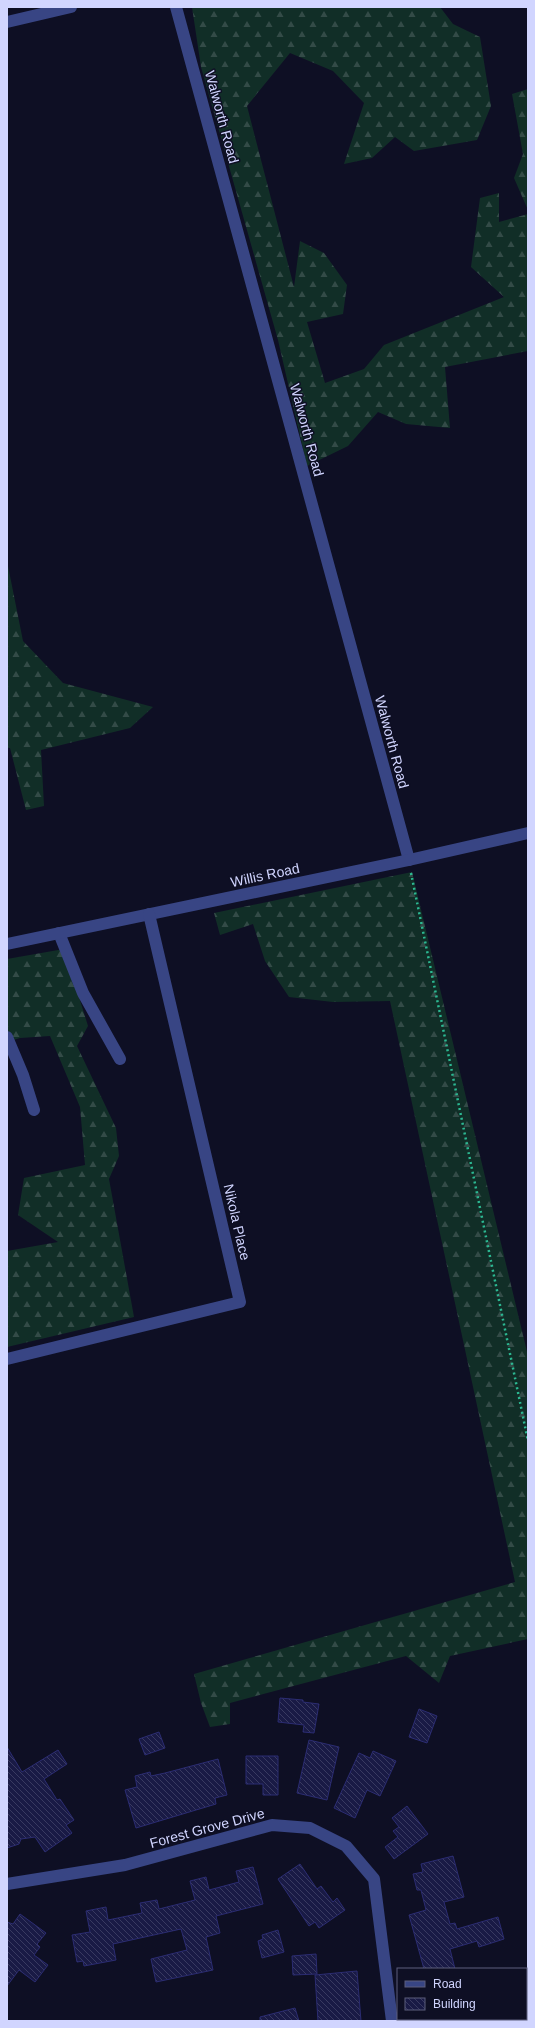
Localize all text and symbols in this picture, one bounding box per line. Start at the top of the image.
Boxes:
street label: Walworth Road [202,69,242,165]
street label: Walworth Road [287,382,327,478]
street label: Walworth Road [372,694,412,790]
street label: Willis Road [229,860,301,890]
street label: Nikola Place [220,1182,254,1262]
street label: Forest Grove Drive [148,1805,266,1851]
legend [397,1968,527,2020]
text: Road [433,1977,462,1991]
text: Building [433,1997,476,2011]

